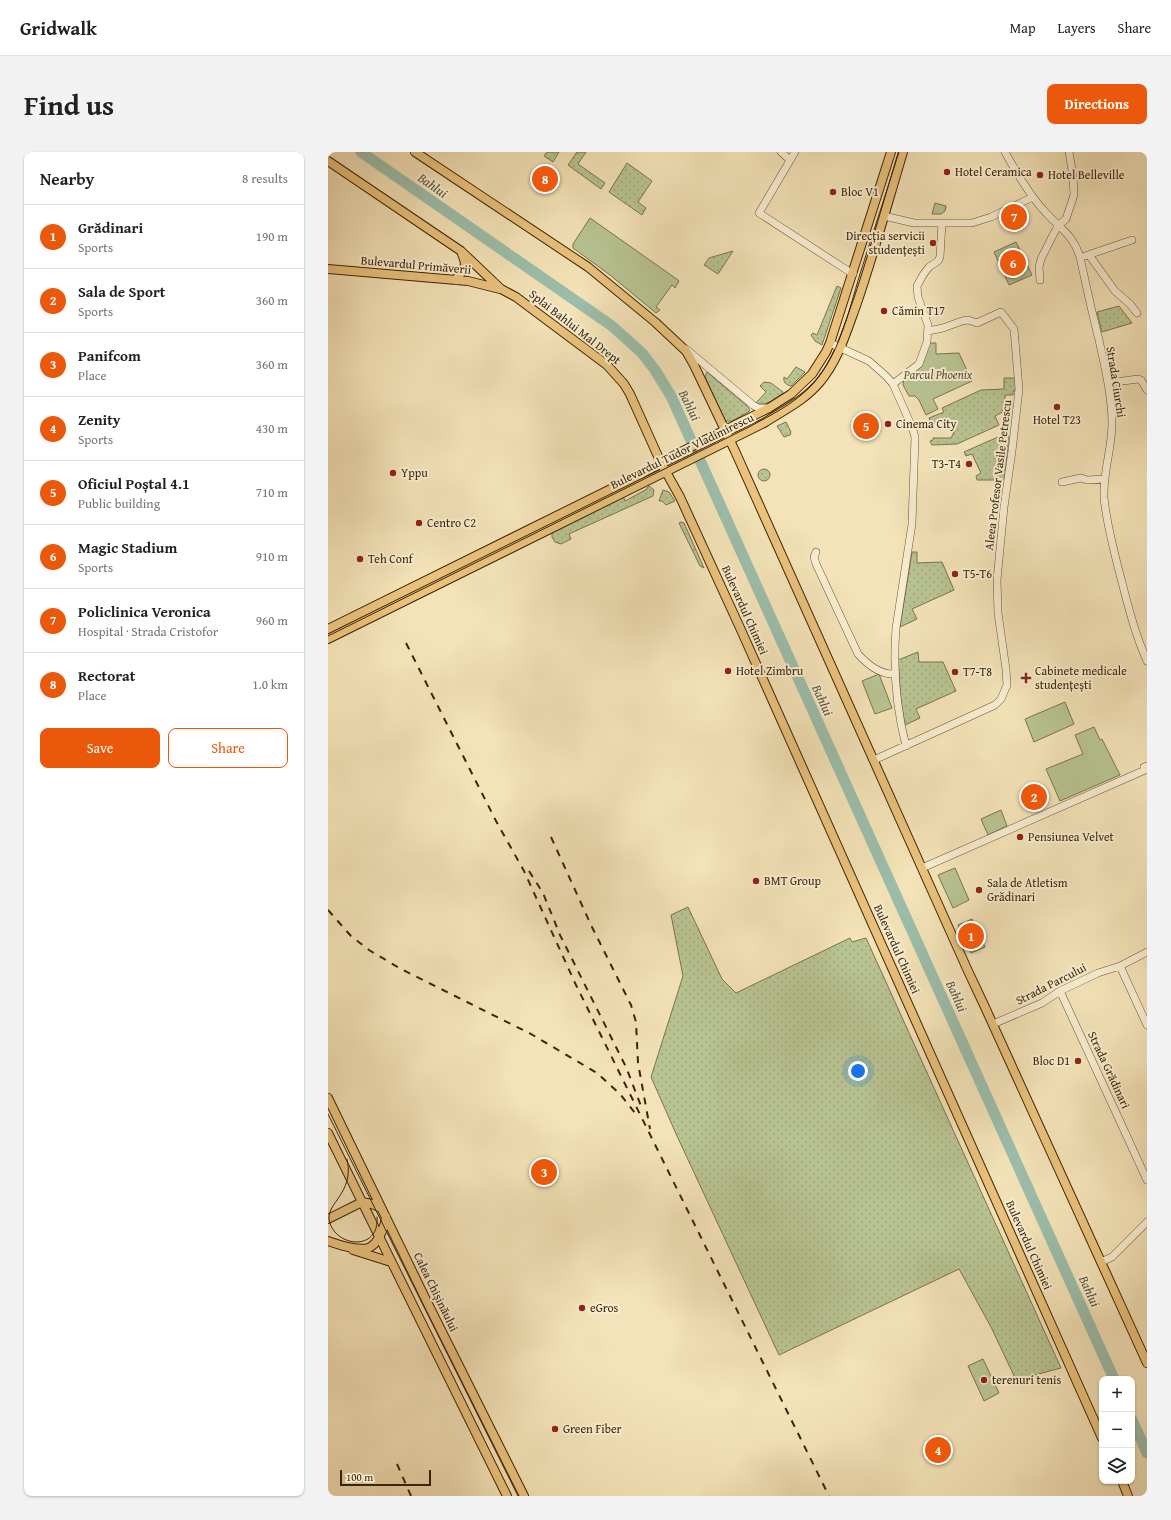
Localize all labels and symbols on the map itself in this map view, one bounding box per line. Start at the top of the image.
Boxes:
place label: Hotel Ceramica [955,163,1032,180]
pin: 8 [532,164,558,194]
place label: Hotel Belleville [1048,166,1125,183]
marker: Hotel Ceramica [942,167,952,177]
water label: Bahlui [413,168,452,203]
marker: Hotel Belleville [1035,170,1045,180]
place label: Bloc V1 [841,183,879,200]
marker: Bloc V1 [828,187,838,197]
pin: 7 [1001,202,1027,232]
place label: Direcția servicii studențești [846,227,926,258]
marker: Direcția servicii studențești [928,238,938,248]
pin: 6 [1000,248,1026,278]
street label: Bulevardul Primăverii [360,251,473,278]
street label: Splai Bahlui Mal Drept [526,285,625,368]
place label: Cămin T17 [892,302,945,319]
marker: Cămin T17 [879,306,889,316]
street label: Strada Ciurchi [1102,345,1131,419]
park label: Parcul Phoenix [903,366,973,383]
water label: Bahlui [673,386,705,425]
street label: Aleea Profesor Vasile Petrescu [980,398,1015,551]
marker: Hotel T23 [1052,402,1062,412]
street label: Bulevardul Tudor Vladimirescu [607,408,757,493]
pin: 5 [853,411,879,441]
place label: Hotel T23 [1033,411,1081,428]
place label: Cinema City [896,415,957,432]
marker: Cinema City [883,419,893,429]
place label: T3-T4 [932,455,961,472]
marker: T3-T4 [964,459,974,469]
place label: Yppu [401,464,428,481]
marker: Yppu [388,468,398,478]
place label: Centro C2 [427,514,476,531]
marker: Centro C2 [414,518,424,528]
place label: Teh Conf [368,550,414,567]
marker: Teh Conf [355,554,365,564]
street label: Bulevardul Chimiei [718,562,773,658]
place label: T5-T6 [963,565,992,582]
marker: T5-T6 [950,569,960,579]
place label: Hotel Zimbru [736,662,804,679]
place label: Cabinete medicale studențești [1035,662,1127,693]
place label: T7-T8 [963,663,992,680]
marker: Hotel Zimbru [723,666,733,676]
marker: T7-T8 [950,667,960,677]
marker: Cabinete medicale studențești [1020,672,1032,684]
water label: Bahlui [807,681,838,719]
pin: 2 [1021,782,1047,812]
place label: Pensiunea Velvet [1028,828,1115,845]
marker: Pensiunea Velvet [1015,832,1025,842]
place label: BMT Group [764,872,821,889]
place label: Sala de Atletism Grădinari [987,874,1068,905]
marker: BMT Group [751,876,761,886]
marker: Sala de Atletism Grădinari [974,885,984,895]
street label: Bulevardul Chimiei [870,901,925,997]
pin: 1 [958,921,984,951]
street label: Strada Parcului [1012,958,1090,1009]
water label: Bahlui [941,977,972,1015]
street label: Strada Grădinari [1084,1028,1135,1112]
place label: Bloc D1 [1033,1052,1070,1069]
marker: Bloc D1 [1073,1056,1083,1066]
your location [848,1061,868,1081]
pin: 3 [531,1157,557,1187]
street label: Bulevardul Chimiei [1002,1197,1057,1293]
street label: Calea Chișinăului [410,1249,463,1335]
water label: Bahlui [1074,1272,1105,1310]
place label: eGros [590,1299,619,1316]
marker: eGros [577,1303,587,1313]
place label: terenuri tenis [992,1371,1061,1388]
marker: terenuri tenis [979,1375,989,1385]
place label: Green Fiber [563,1420,622,1437]
marker: Green Fiber [550,1424,560,1434]
pin: 4 [925,1435,951,1465]
scale bar [340,1468,431,1487]

